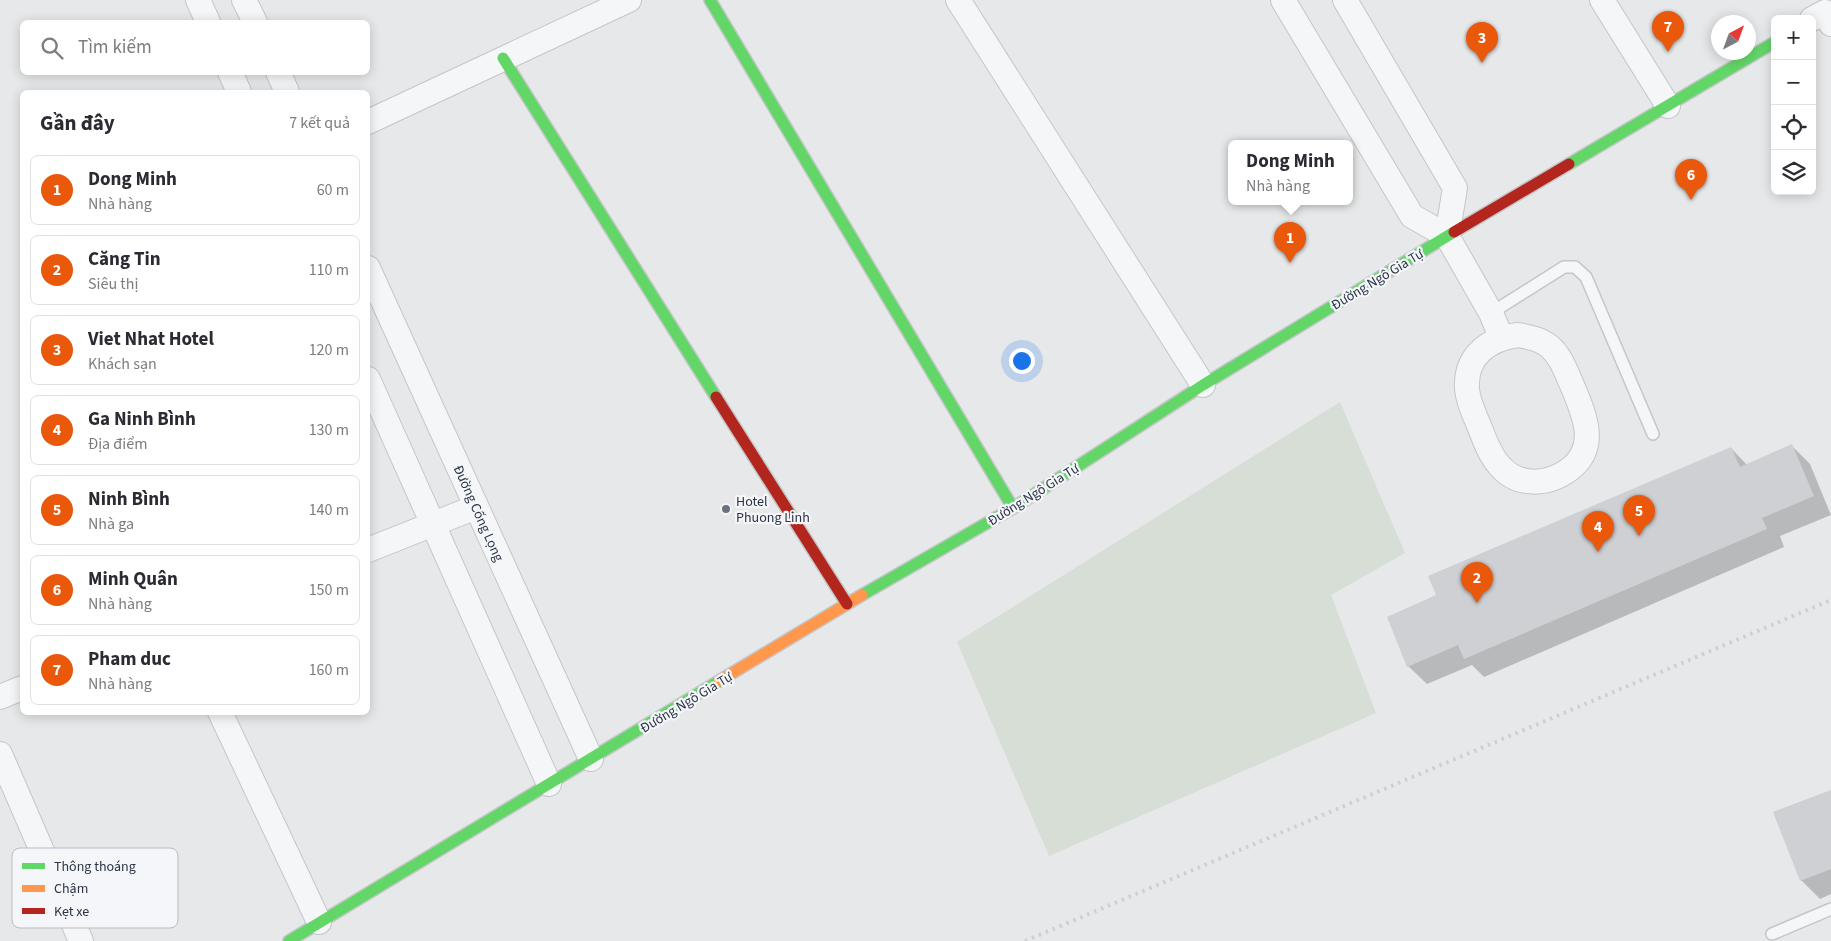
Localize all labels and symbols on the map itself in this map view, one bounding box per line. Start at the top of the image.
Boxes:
pin: 7 [1652,11,1684,52]
north arrow [1711,15,1756,60]
pin: 3 [1466,22,1498,63]
pin: 6 [1675,159,1707,200]
pin: 1 [1274,222,1306,263]
street label: Đường Ngô Gia Tự [1328,244,1428,315]
your location [1009,348,1035,374]
street label: Đường Ngô Gia Tự [984,459,1083,531]
street label: Đường Cống Lọng [448,462,508,565]
place label: Hotel Phuong Linh [736,492,810,528]
pin: 5 [1623,495,1655,536]
marker: Hotel Phuong Linh [720,503,732,515]
pin: 4 [1582,511,1614,552]
pin: 2 [1461,562,1493,603]
street label: Đường Ngô Gia Tự [637,667,737,738]
legend [12,848,178,928]
text: Thông thoáng [54,857,136,877]
text: Chậm [54,879,88,899]
text: Kẹt xe [54,902,89,922]

